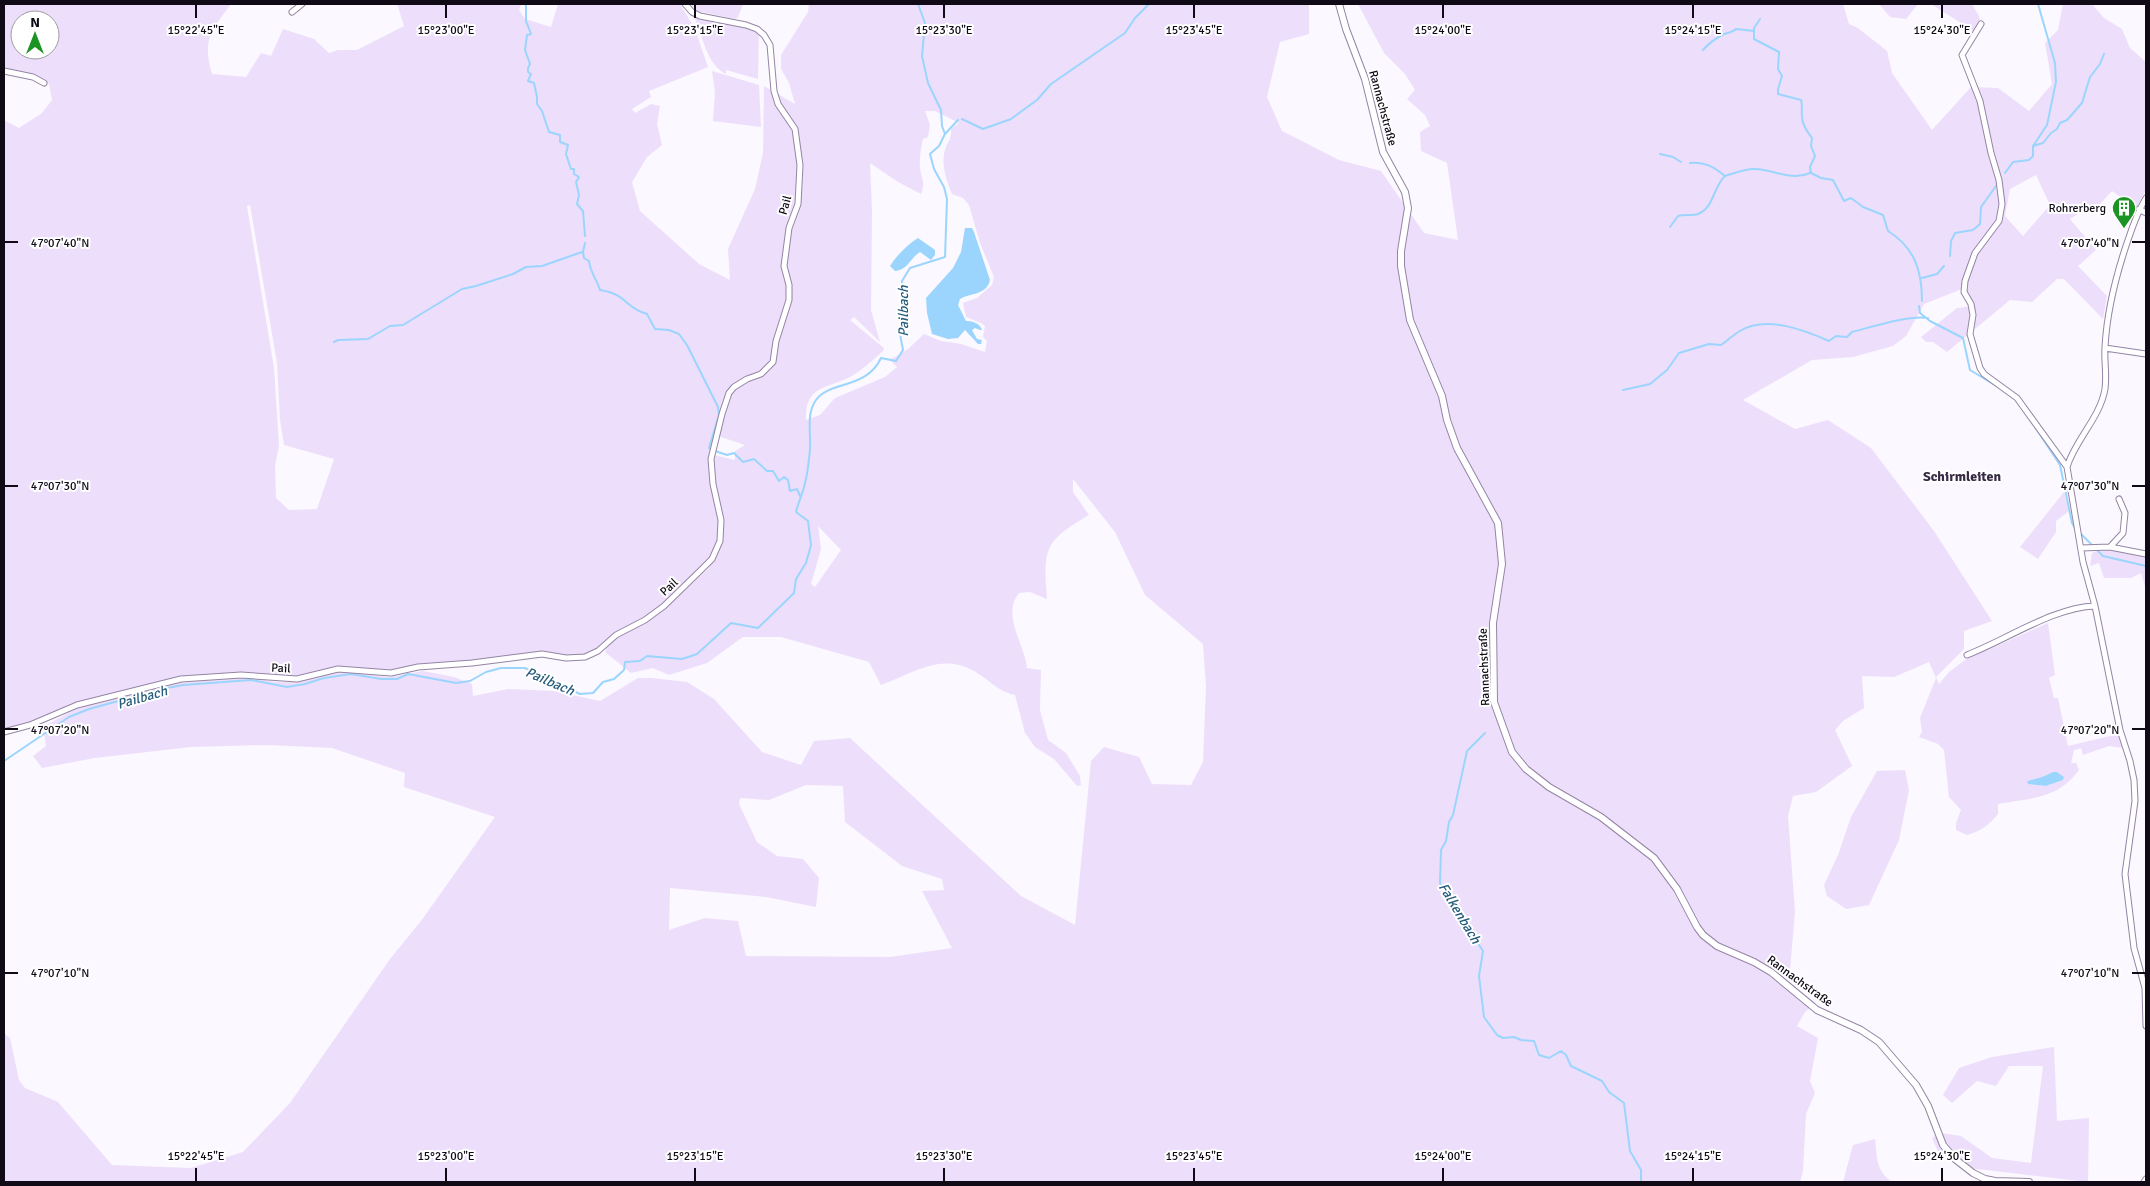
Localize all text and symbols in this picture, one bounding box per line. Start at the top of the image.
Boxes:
north arrow [10,10,60,60]
text: N [30,14,40,31]
text: 15°22'45"E [167,23,225,38]
text: 15°23'00"E [417,23,475,38]
text: 15°23'15"E [666,23,724,38]
text: 15°23'30"E [915,23,973,38]
text: 15°23'45"E [1165,23,1223,38]
text: 15°24'00"E [1414,23,1472,38]
text: 15°24'15"E [1664,23,1722,38]
text: 15°24'30"E [1913,23,1971,38]
street label: Rannachstraße [1365,69,1400,148]
street label: Pail [776,193,795,217]
building icon: Rohrerberg [2111,195,2137,229]
place label: Rohrerberg [2049,201,2106,216]
text: 47°07'40"N [31,236,89,251]
text: 47°07'40"N [2061,236,2119,251]
water label: Pailbach [895,285,912,337]
district label: Schirmleiten [1923,468,2001,485]
text: 47°07'30"N [31,479,89,494]
text: 47°07'30"N [2061,479,2119,494]
street label: Pail [657,575,682,599]
street label: Rannachstraße [1476,628,1493,706]
street label: Pail [271,661,292,677]
water label: Pailbach [523,664,577,699]
water label: Pailbach [115,682,169,713]
text: 47°07'20"N [31,723,89,738]
text: 47°07'20"N [2061,723,2119,738]
water label: Falkenbach [1435,880,1485,947]
street label: Rannachstraße [1764,952,1836,1010]
text: 47°07'10"N [31,966,89,981]
text: 47°07'10"N [2061,966,2119,981]
text: 15°22'45"E [167,1149,225,1164]
text: 15°23'00"E [417,1149,475,1164]
text: 15°23'15"E [666,1149,724,1164]
text: 15°23'30"E [915,1149,973,1164]
text: 15°23'45"E [1165,1149,1223,1164]
text: 15°24'00"E [1414,1149,1472,1164]
text: 15°24'15"E [1664,1149,1722,1164]
text: 15°24'30"E [1913,1149,1971,1164]

